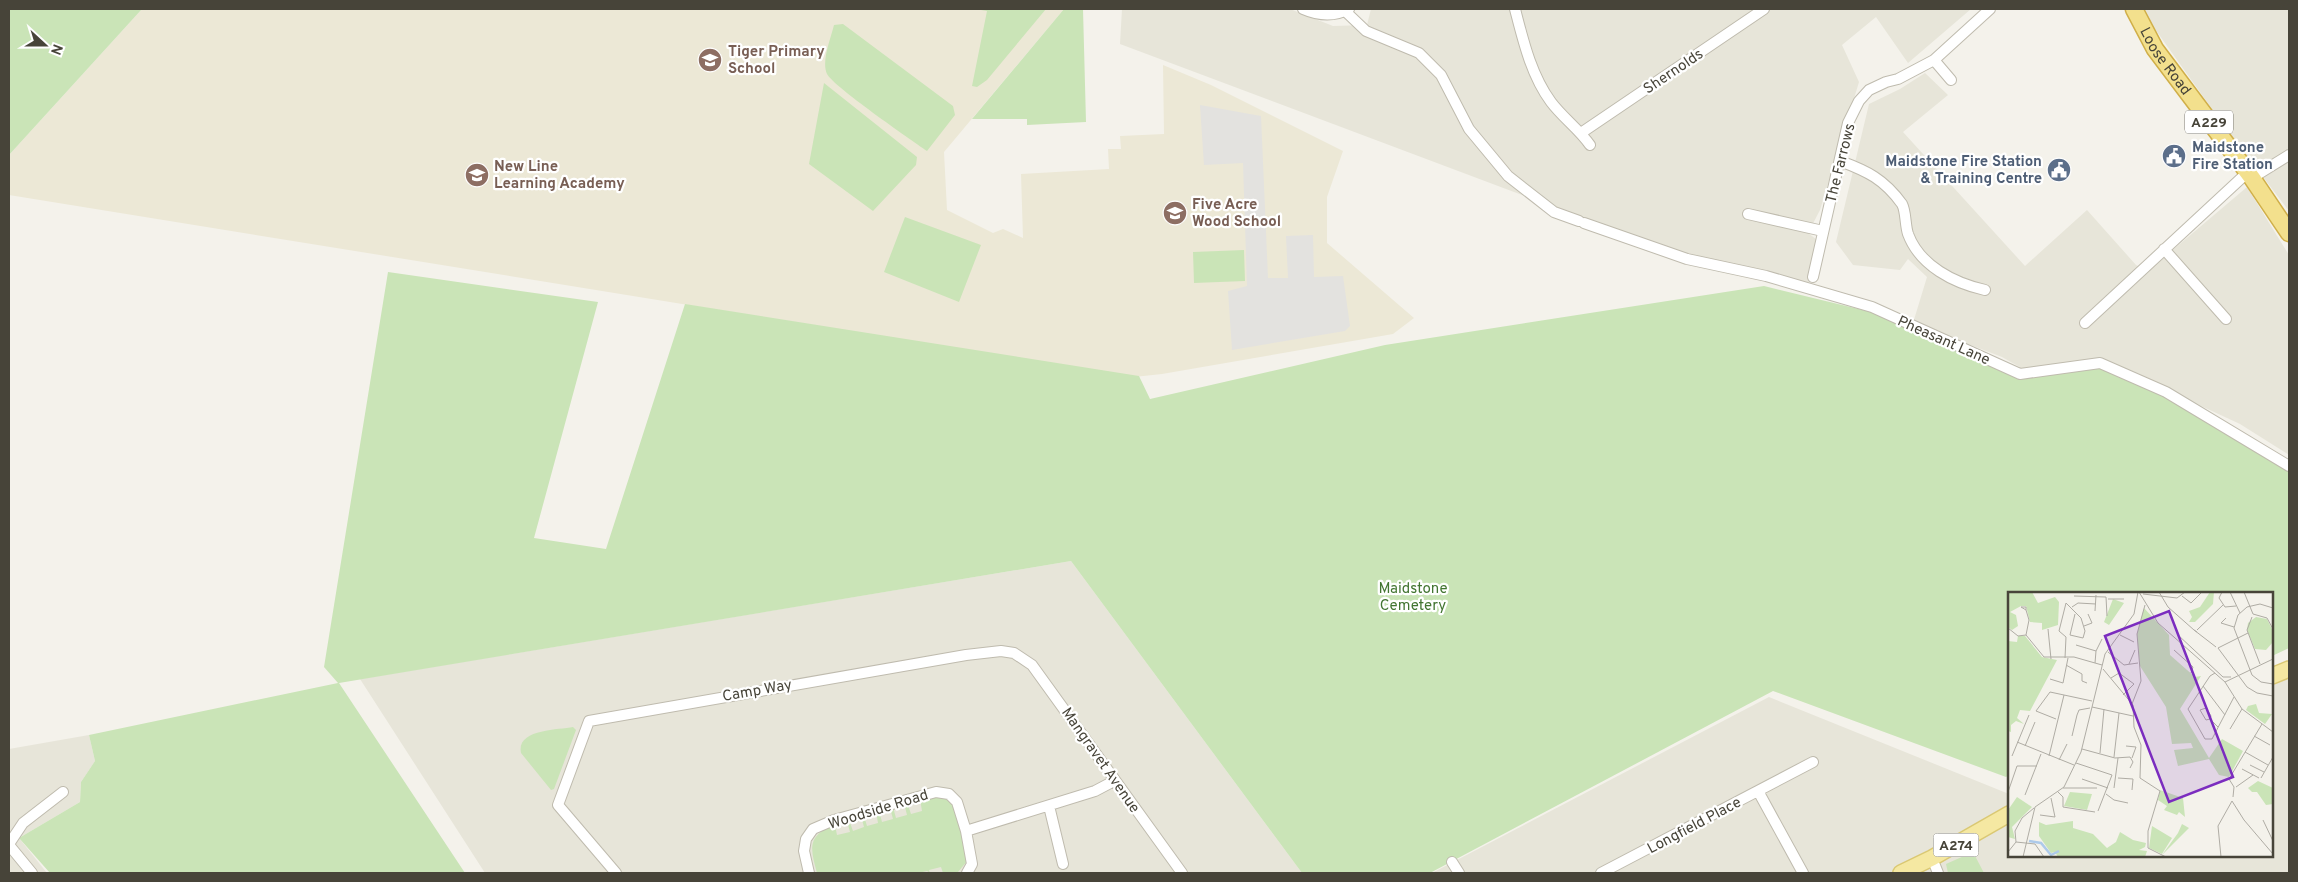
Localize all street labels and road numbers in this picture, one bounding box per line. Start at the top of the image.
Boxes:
street label: Loose Road [2134,25,2194,100]
street label: Shernolds [1640,45,1707,99]
road number: A229 [2185,110,2233,134]
street label: The Farrows [1822,122,1861,205]
street label: Pheasant Lane [1894,312,1993,370]
street label: Camp Way [721,676,794,707]
street label: Mangravet Avenue [1056,704,1143,817]
street label: Woodside Road [826,786,931,835]
street label: Longfield Place [1644,794,1745,859]
road number: A274 [1934,834,1978,856]

